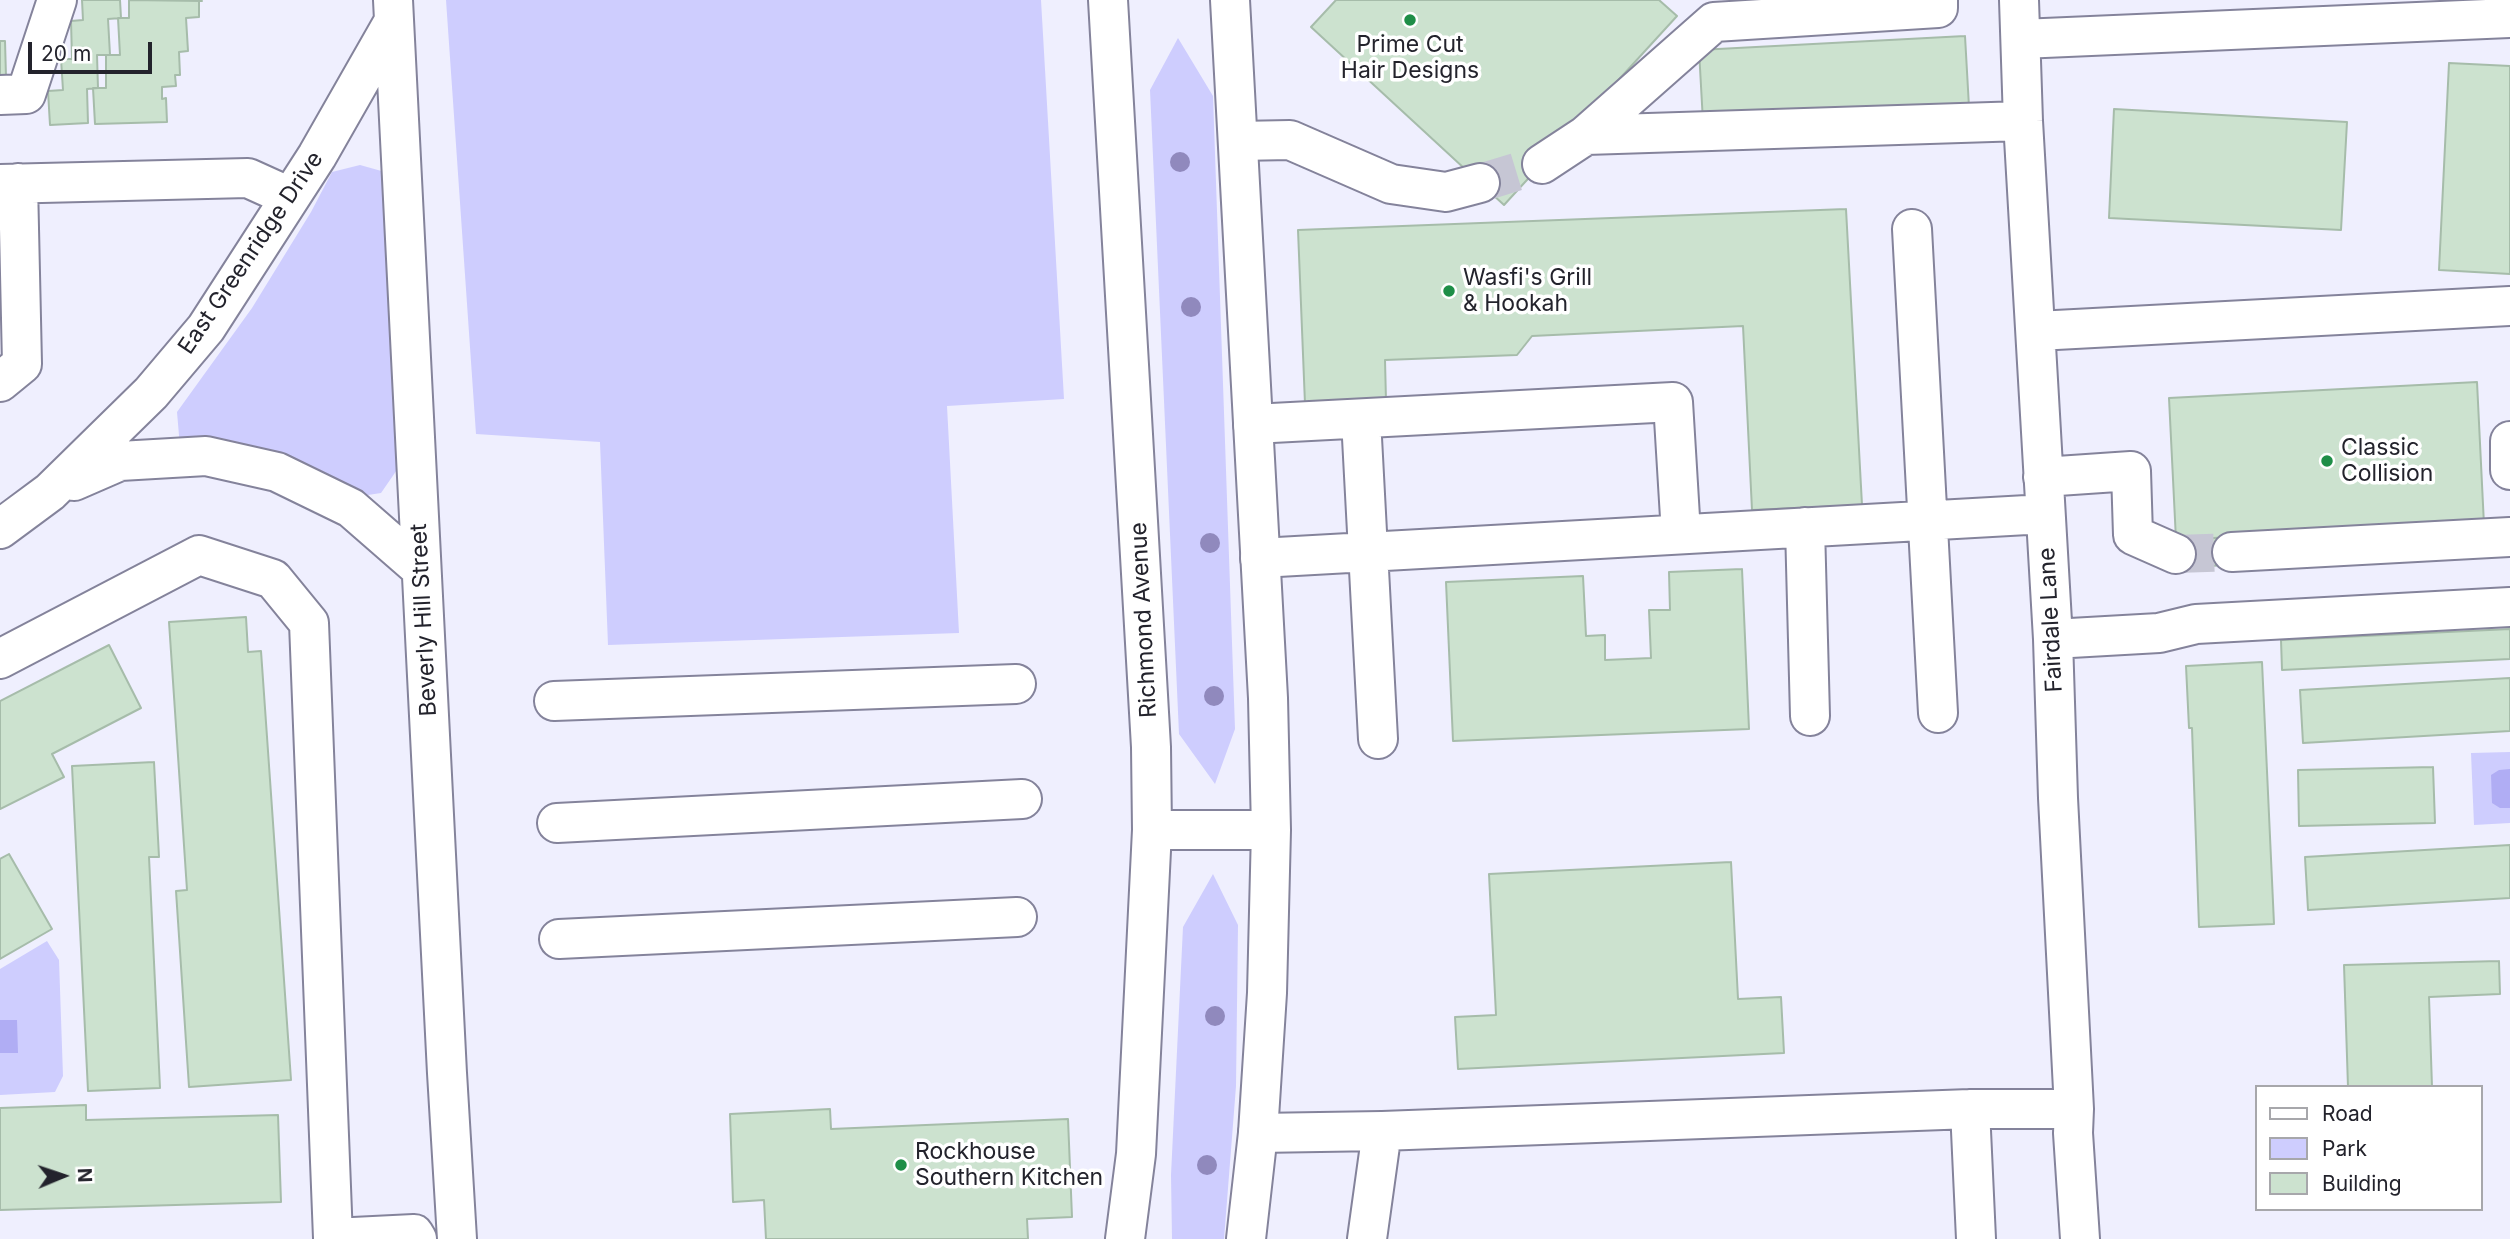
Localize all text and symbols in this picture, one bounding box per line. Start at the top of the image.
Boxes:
marker: Prime Cut Hair Designs [1402,12,1418,28]
scale bar [32,28,156,72]
place label: Prime Cut Hair Designs [1341,31,1479,85]
text: 20 m [41,41,91,66]
street label: East Greenridge Drive [173,146,329,360]
place label: Wasfi's Grill & Hookah [1463,264,1592,318]
marker: Wasfi's Grill & Hookah [1441,283,1457,299]
place label: Classic Collision [2341,434,2433,488]
marker: Classic Collision [2319,453,2335,469]
street label: Richmond Avenue [1125,521,1163,719]
street label: Beverly Hill Street [405,523,443,717]
street label: Fairdale Lane [2033,547,2069,693]
legend [2254,1085,2482,1211]
text: Road [2322,1101,2373,1126]
text: Park [2322,1136,2367,1161]
place label: Rockhouse Southern Kitchen [915,1138,1103,1192]
north arrow [28,1141,98,1211]
marker: Rockhouse Southern Kitchen [893,1157,909,1173]
text: N [73,1168,96,1183]
text: Building [2322,1171,2402,1196]

